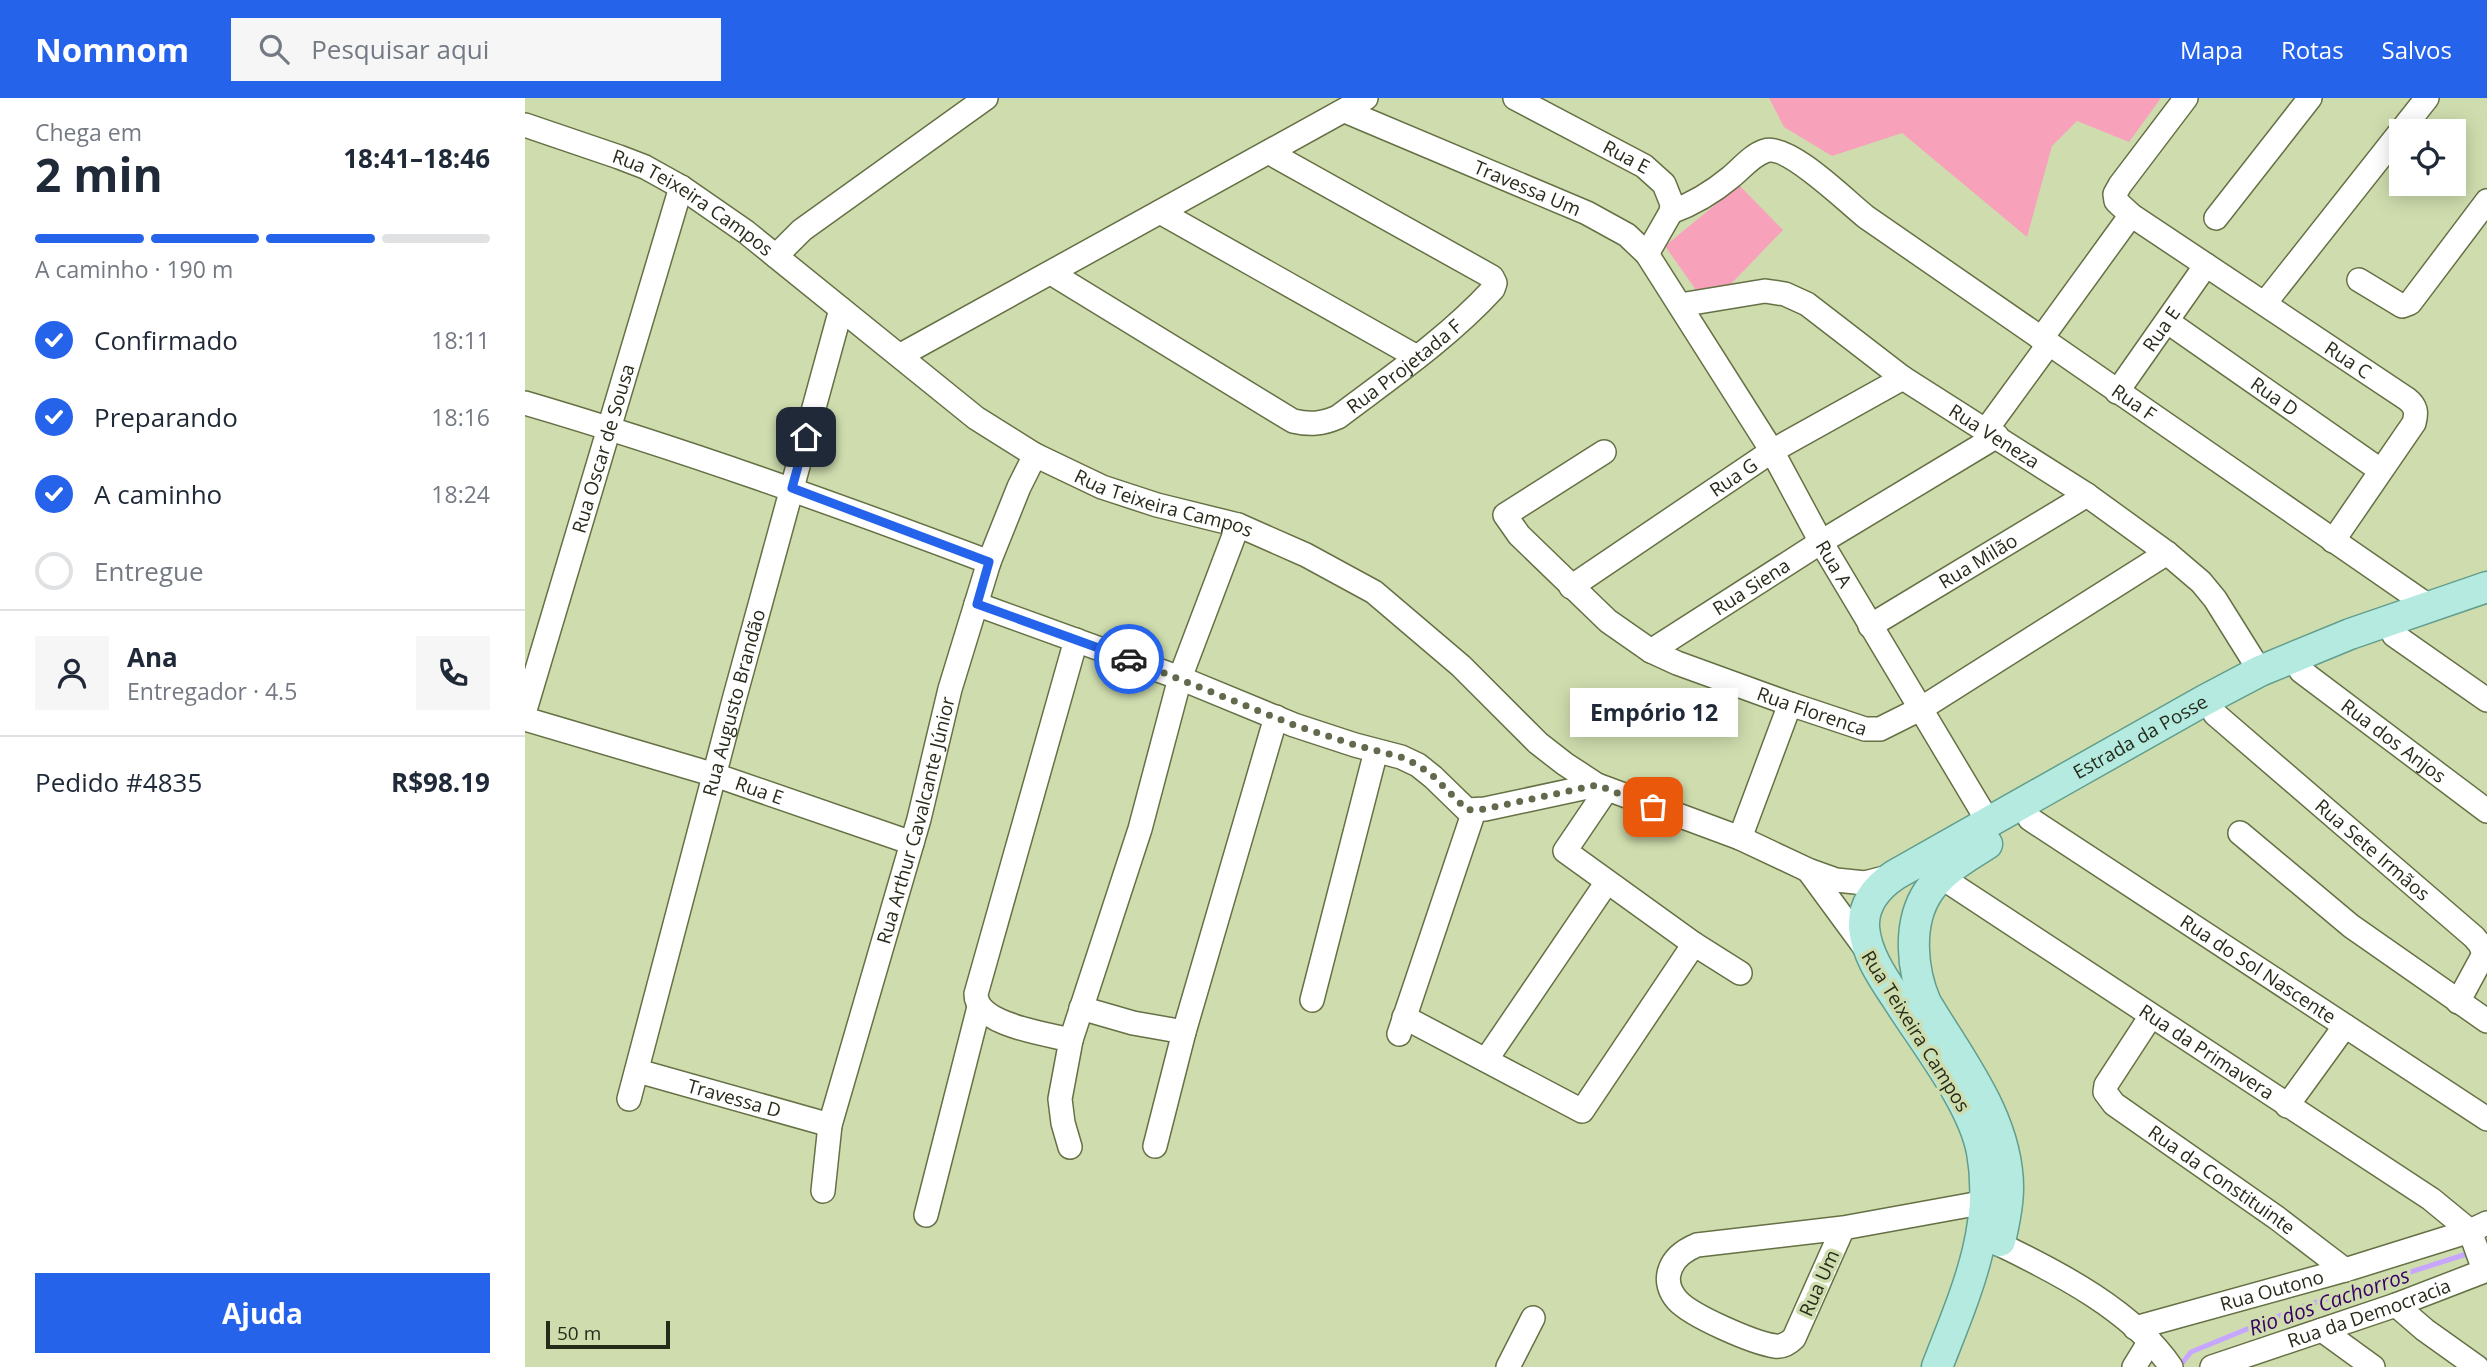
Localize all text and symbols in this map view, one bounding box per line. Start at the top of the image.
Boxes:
search box [231,18,721,81]
text: Nomnom [35,27,189,72]
icon: search [255,30,293,68]
text: Pesquisar aqui [311,31,489,67]
text: Mapa [2180,33,2243,66]
text: Rotas [2281,33,2344,66]
text: Salvos [2382,33,2452,66]
text: Chega em [35,116,142,148]
map controls [2389,119,2466,196]
button: locate [2389,119,2466,196]
street label: Rua E [1599,134,1654,180]
text: 18:41–18:46 [343,140,490,176]
text: 2 min [35,143,163,205]
street label: Rua Teixeira Campos [609,143,779,262]
street label: Travessa Um [1470,154,1585,222]
text: A caminho · 190 m [35,253,233,285]
street label: Rua E [2136,301,2186,357]
street label: Rua Projetada F [1341,313,1467,419]
icon: check [35,321,73,359]
text: Confirmado [94,322,238,358]
text: 18:11 [431,324,490,356]
street label: Rua C [2320,335,2376,385]
street label: Rua Oscar de Sousa [565,361,641,536]
street label: Rua D [2246,371,2304,422]
street label: Rua F [2107,378,2162,427]
icon: check [35,398,73,436]
street label: Rua Veneza [1944,398,2045,475]
text: Preparando [94,399,238,435]
text: 18:16 [431,401,490,433]
pin [776,407,836,467]
icon: home [787,418,825,456]
street label: Rua G [1704,452,1762,503]
street label: Rua Teixeira Campos [1070,463,1257,543]
icon: check [35,475,73,513]
text: A caminho [94,476,222,512]
text: 18:24 [431,478,490,510]
street label: Rua Milão [1934,527,2022,595]
street label: Rua A [1810,535,1858,592]
street label: Rua Siena [1708,552,1795,621]
text: Entregue [94,553,204,589]
street label: Rua Augusto Brandão [696,606,771,799]
courier [1094,624,1164,694]
button: person [35,636,109,710]
button: phone [416,636,490,710]
text: Ana [127,639,178,675]
icon: car [1110,640,1148,678]
text: Entregador · 4.5 [127,675,297,707]
street label: Rua Florenca [1753,680,1871,742]
callout: Empório 12 [1569,688,1737,737]
street label: Estrada da Posse [2068,688,2212,785]
street label: Rua dos Anjos [2336,693,2451,789]
street label: Rua Arthur Cavalcante Júnior [870,694,961,947]
text: Empório 12 [1590,696,1718,728]
text: Pedido #4835 [35,764,202,800]
text: R$98.19 [391,764,490,800]
street label: Rua E [732,770,787,811]
pin [1623,777,1683,837]
icon: bag [1634,788,1672,826]
street label: Rua Sete Irmãos [2310,793,2436,907]
street label: Rua do Sol Nascente [2175,908,2341,1029]
street label: Rua Teixeira Campos [1856,945,1976,1117]
street label: Rua da Primavera [2134,998,2279,1106]
street label: Travessa D [684,1073,784,1124]
street label: Rua da Constituinte [2143,1119,2301,1240]
street label: Rua Um [1793,1246,1845,1320]
water label: Rio dos Cachorros [2245,1260,2413,1342]
street label: Rua Outono [2217,1263,2327,1317]
street label: Rua da Democracia [2284,1272,2454,1354]
button: Ajuda [35,1273,490,1353]
scale bar [546,1318,670,1350]
text: 50 m [557,1320,601,1346]

